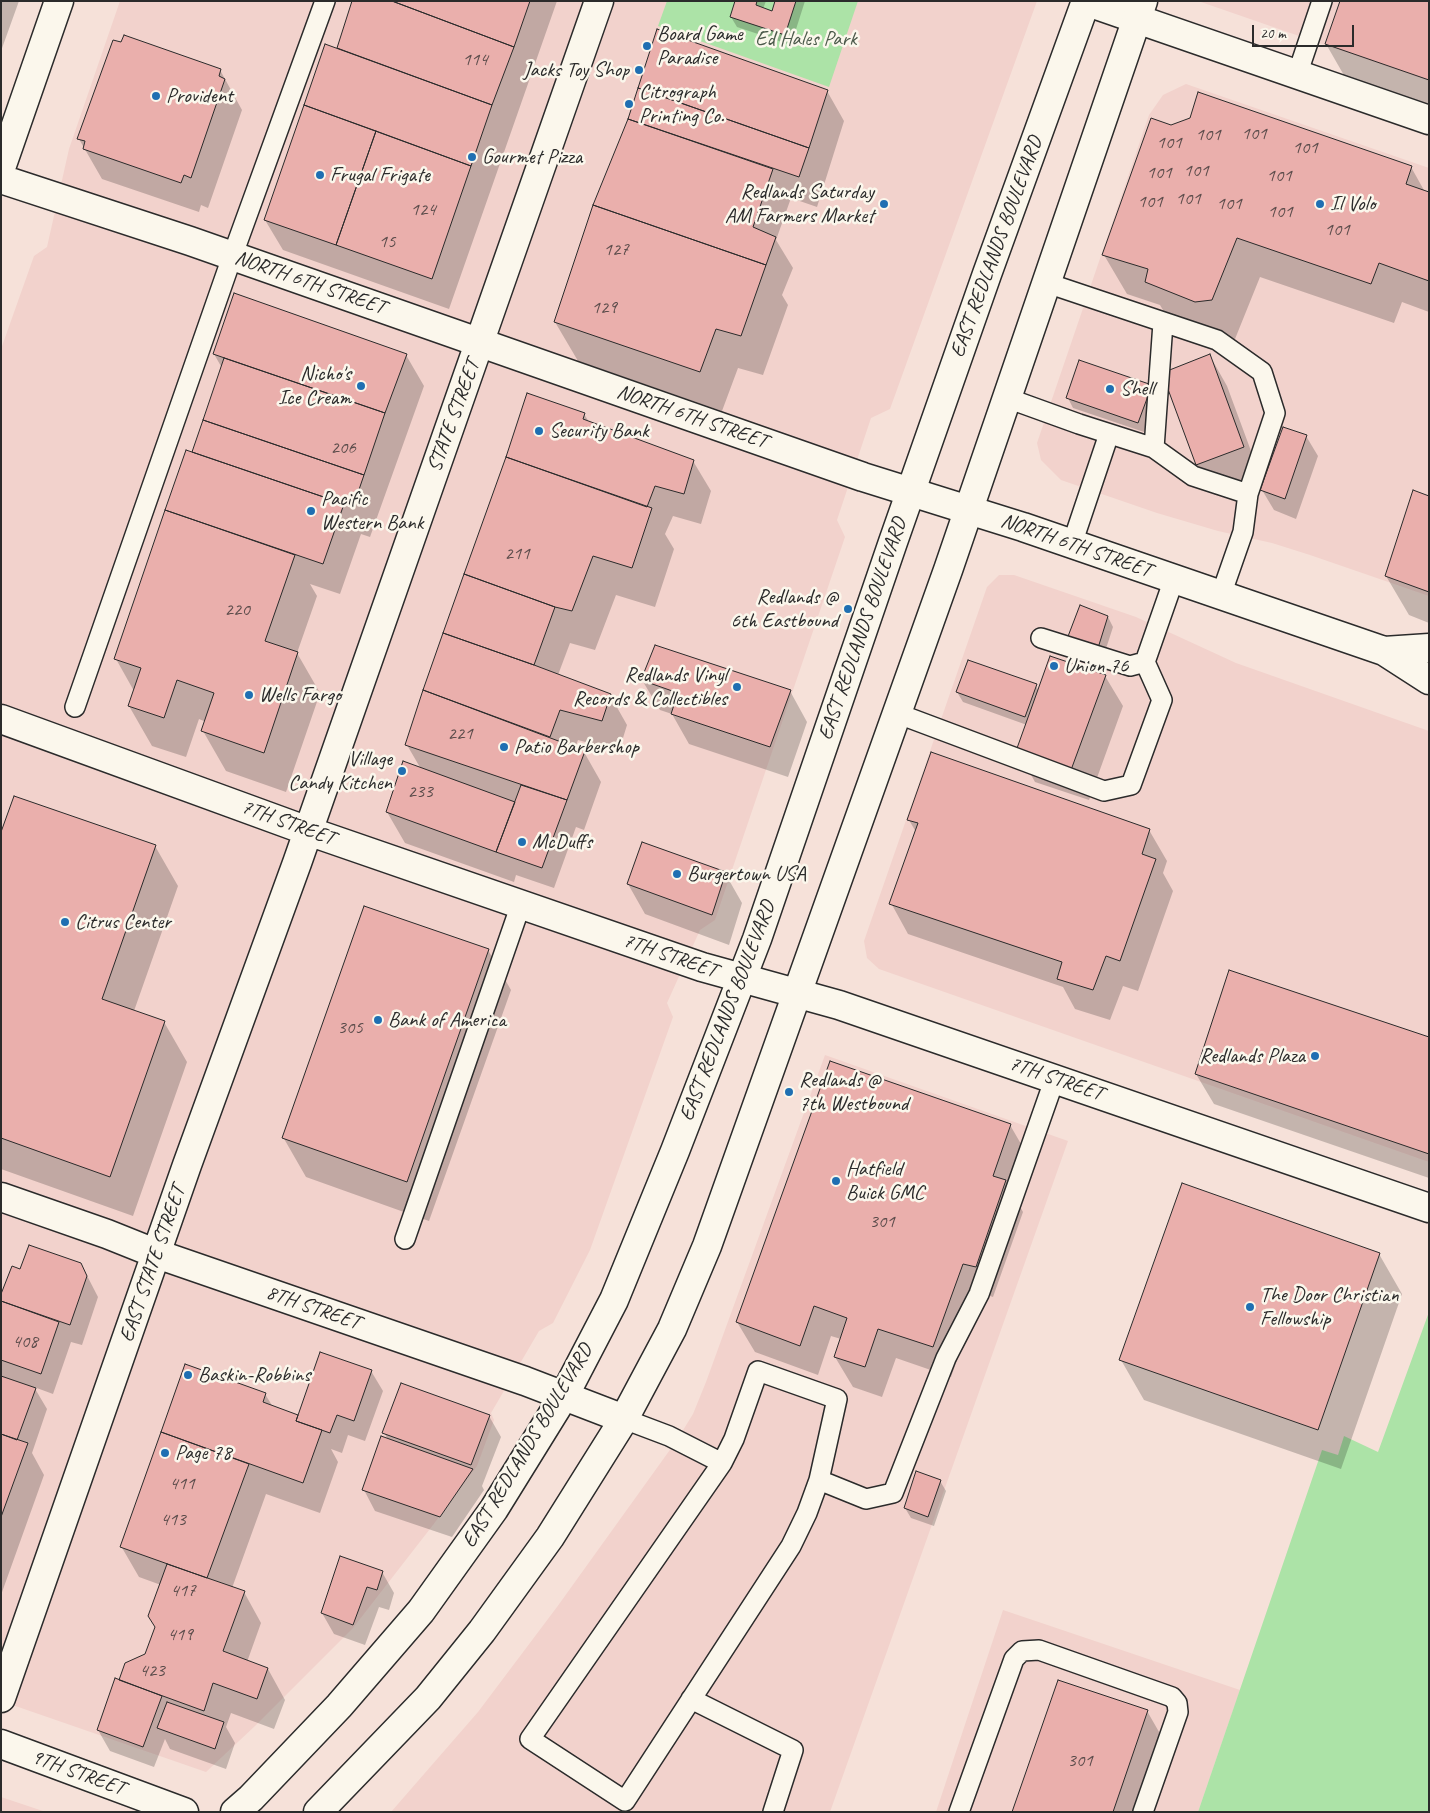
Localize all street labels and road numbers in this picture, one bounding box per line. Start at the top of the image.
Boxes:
street label: EAST REDLANDS BOULEVARD [945,133,1049,361]
street label: NORTH 6TH STREET [231,245,389,321]
street label: STATE STREET [422,357,486,475]
street label: NORTH 6TH STREET [613,379,771,455]
street label: NORTH 6TH STREET [997,508,1155,584]
street label: EAST REDLANDS BOULEVARD [813,515,913,743]
street label: 7TH STREET [238,794,338,852]
street label: EAST REDLANDS BOULEVARD [674,898,782,1124]
street label: 7TH STREET [620,928,720,984]
street label: 7TH STREET [1006,1051,1106,1107]
street label: EAST STATE STREET [114,1183,192,1345]
street label: 8TH STREET [263,1280,363,1336]
street label: EAST REDLANDS BOULEVARD [457,1339,599,1553]
street label: 9TH STREET [28,1744,128,1802]

